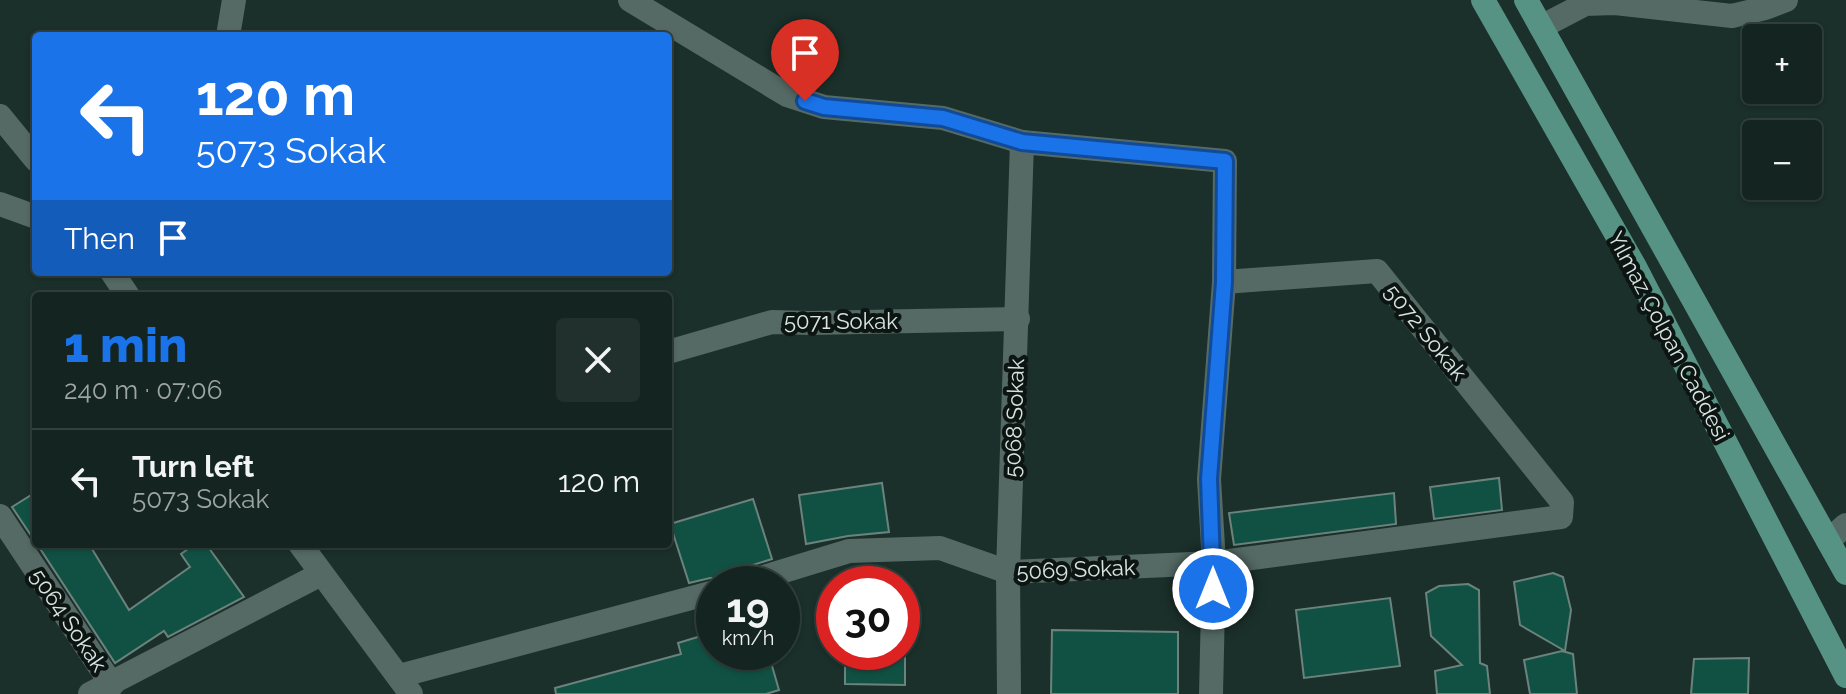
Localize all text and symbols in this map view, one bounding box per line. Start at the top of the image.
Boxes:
pin [771,19,839,101]
map controls [1742,24,1822,200]
button: + [1742,24,1822,104]
icon: arrive [783,31,827,75]
text: 120 m [196,62,355,128]
icon: left [64,64,168,168]
button: − [1742,120,1822,200]
text: 5073 Sokak [196,129,386,171]
icon: arrive [151,216,195,260]
text: Then [64,221,135,256]
street label: Yılmaz Çolpan Caddesi [1603,227,1735,445]
street label: 5072 Sokak [1379,279,1473,385]
street label: 5071 Sokak [784,308,898,334]
text: 1 min [64,317,187,373]
button: close [556,318,640,402]
street label: 5068 Sokak [999,358,1029,478]
text: 240 m · 07:06 [64,375,222,405]
text: Turn left [132,449,254,484]
icon: left [64,459,108,503]
text: 120 m [558,464,640,499]
text: 5073 Sokak [132,484,269,514]
position arrow [1171,547,1255,631]
street label: 5069 Sokak [1016,554,1136,584]
street label: 5064 Sokak [25,564,113,676]
speed limit sign: 30 [816,566,920,670]
text: 19 [726,584,770,631]
text: km/h [722,626,774,650]

